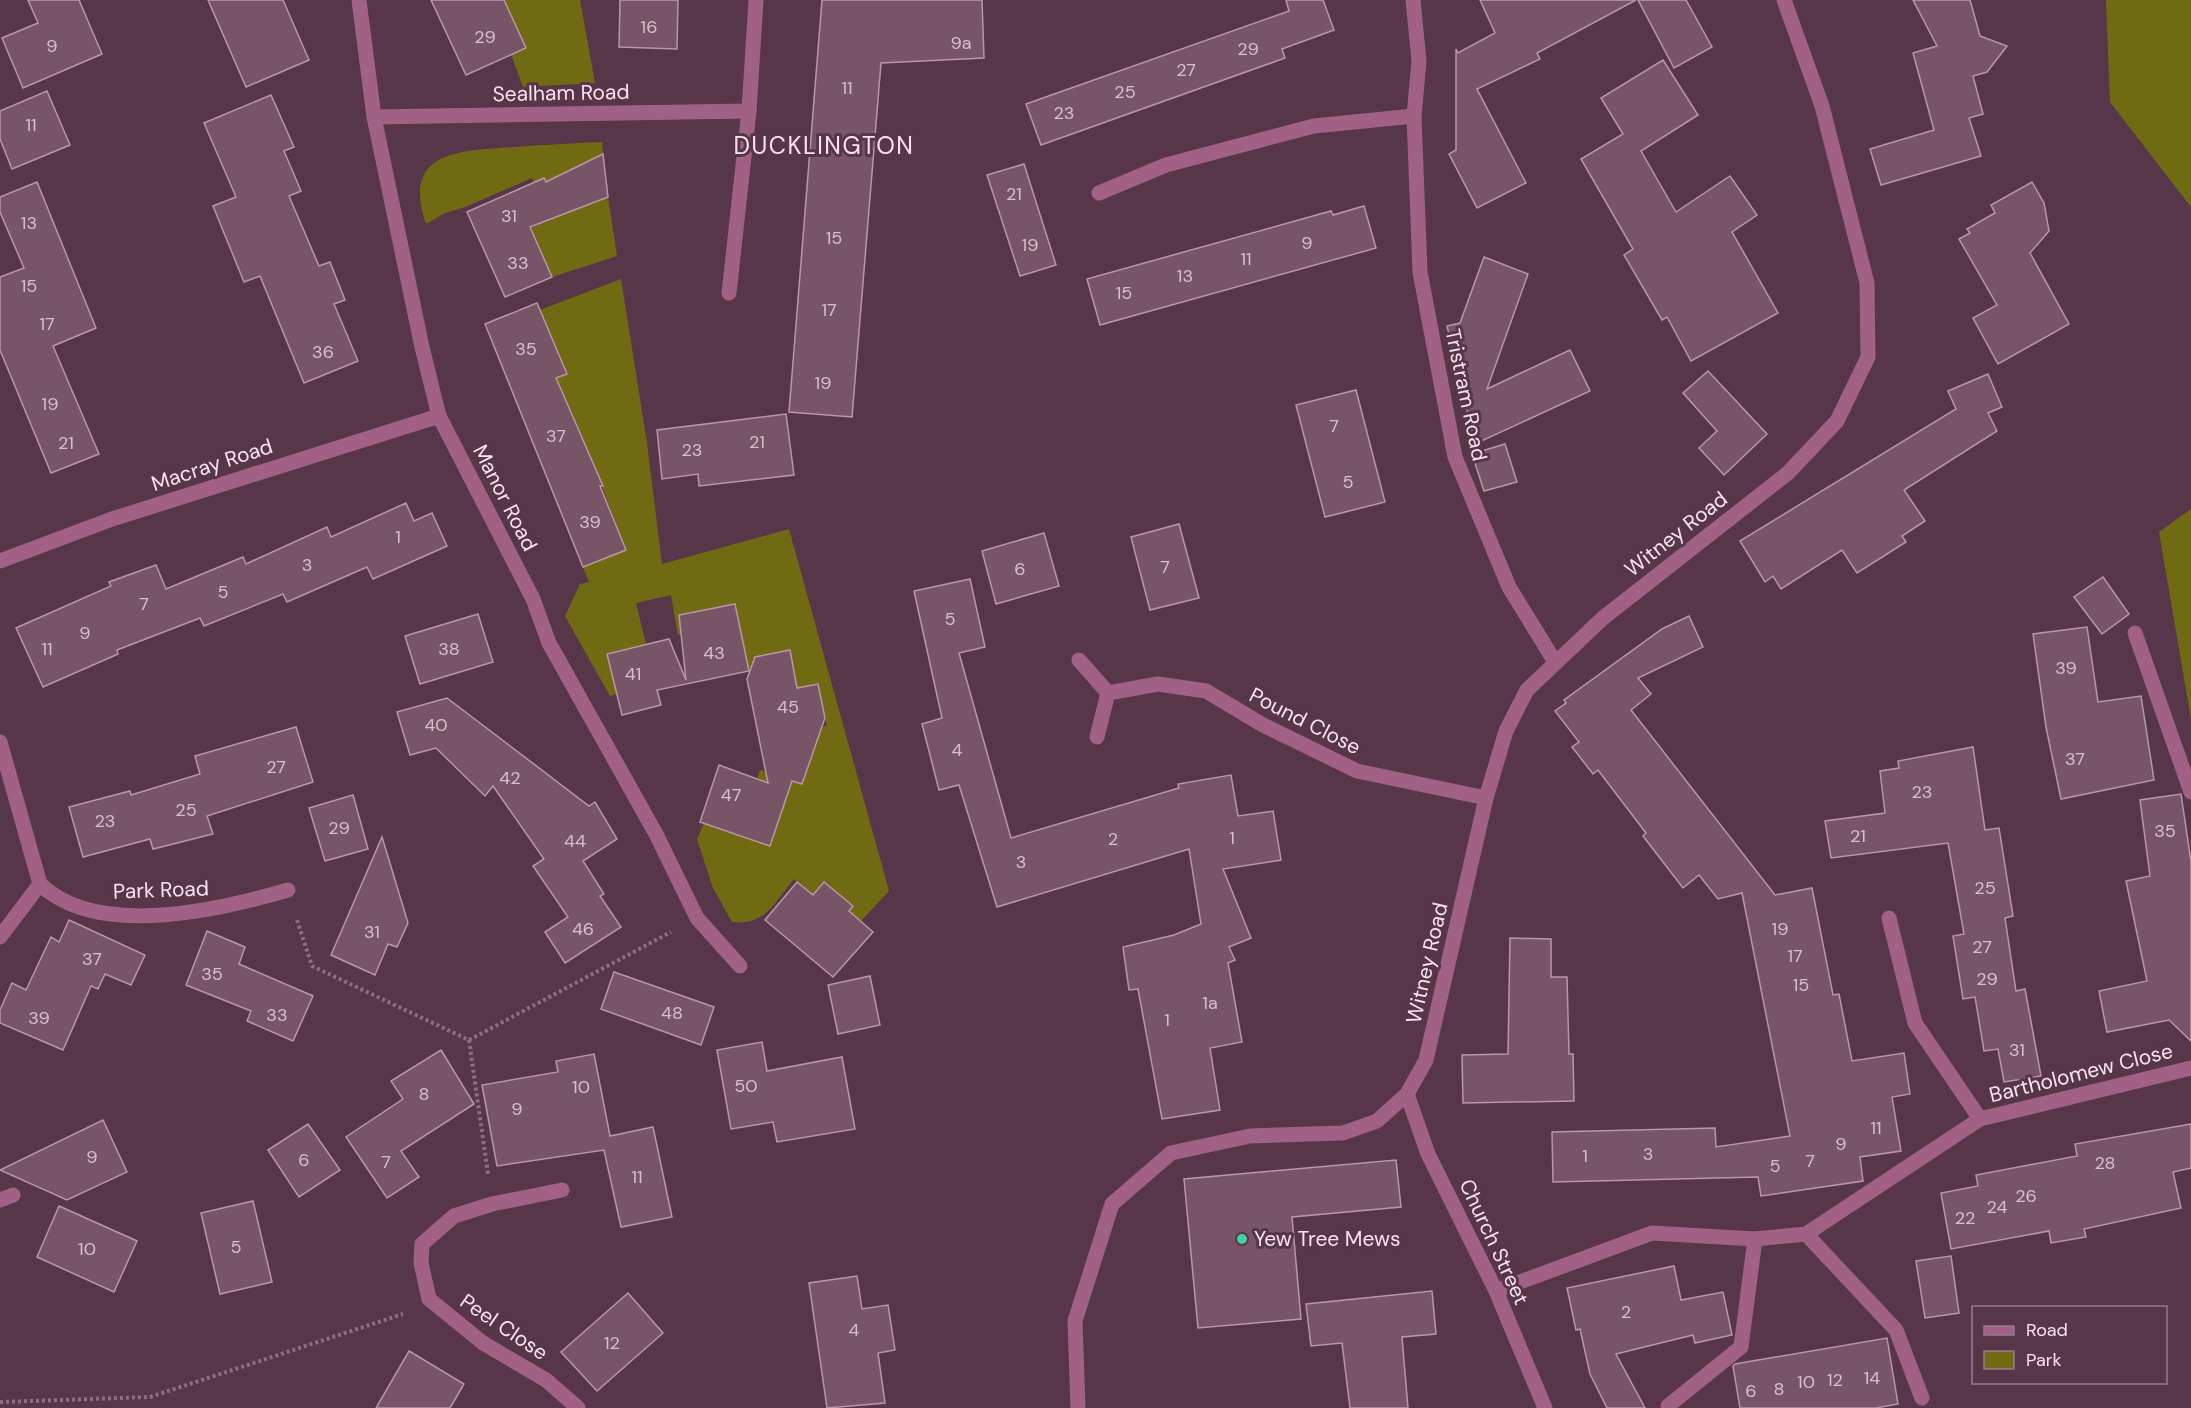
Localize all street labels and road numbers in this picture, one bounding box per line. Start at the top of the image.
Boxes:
street label: Sealham Road [492,78,630,108]
street label: Tristram Road [1438,327,1494,463]
street label: Macray Road [148,432,276,498]
street label: Manor Road [466,440,544,556]
street label: Witney Road [1619,485,1733,583]
street label: Pound Close [1245,681,1366,761]
street label: Park Road [113,874,209,906]
street label: Witney Road [1399,900,1455,1026]
street label: Bartholomew Close [1986,1037,2176,1109]
street label: Church Street [1453,1175,1535,1309]
street label: Peel Close [455,1287,553,1367]

